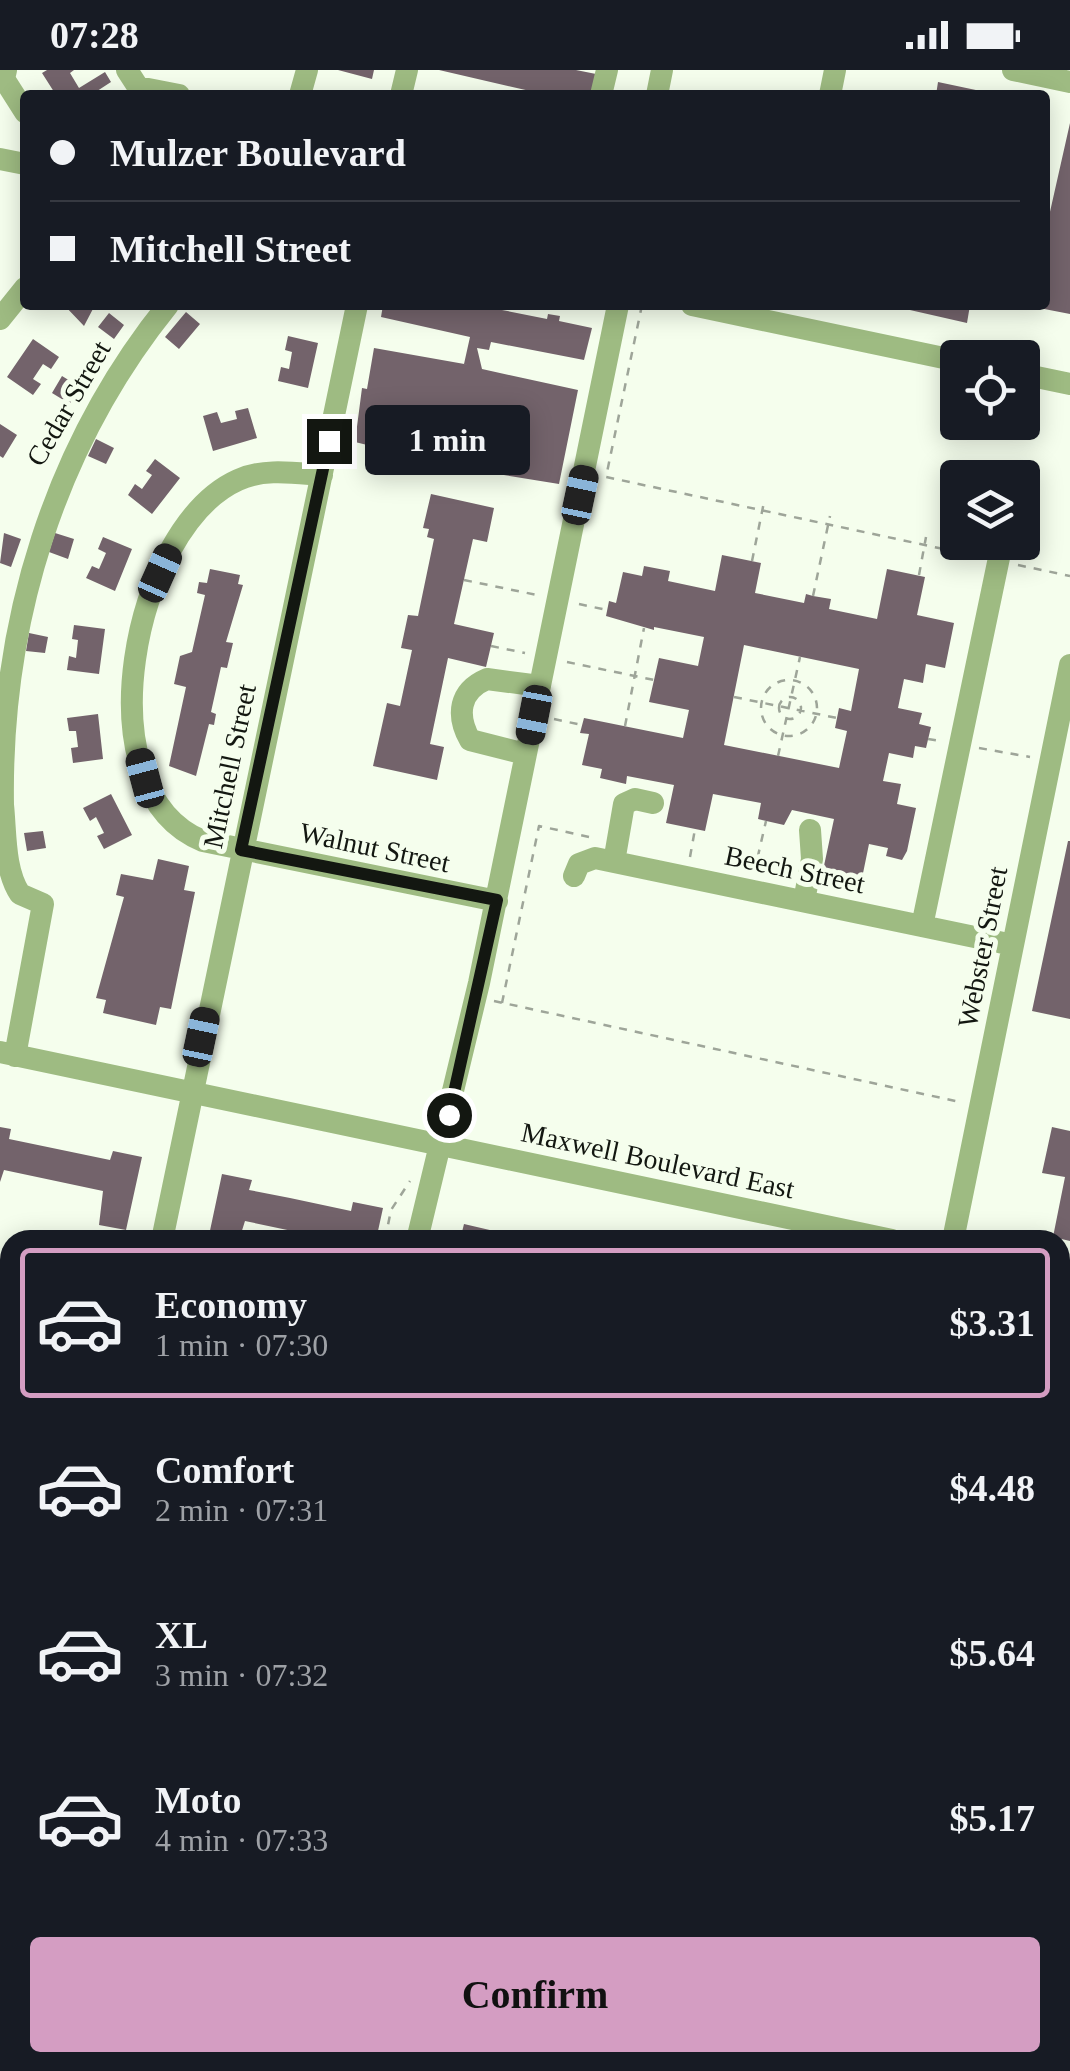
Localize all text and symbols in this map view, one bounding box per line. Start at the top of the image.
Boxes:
text: 07:28 [50,14,139,56]
text: Mulzer Boulevard [110,132,406,174]
text: Mitchell Street [110,228,351,270]
street label: Cedar Street [20,335,117,471]
map controls [940,340,1040,560]
button: locate [940,340,1040,440]
callout: 1 min [364,406,529,476]
route end [307,419,352,464]
text: 1 min [409,422,486,458]
button: layers [940,460,1040,560]
car [559,463,601,527]
car [134,539,186,607]
street label: Mitchell Street [197,681,262,851]
car [514,683,554,747]
car [123,745,167,811]
street label: Walnut Street [297,816,453,879]
street label: Beech Street [722,840,868,899]
street label: Webster Street [952,864,1013,1030]
car [180,1005,222,1069]
route start [427,1093,472,1138]
street label: Maxwell Boulevard East [519,1116,797,1205]
icon: car [35,1278,125,1368]
text: Economy [155,1284,307,1326]
text: $3.31 [950,1302,1035,1344]
text: 1 min · 07:30 [155,1327,328,1363]
icon: car [35,1443,125,1533]
text: Comfort [155,1449,294,1491]
text: $4.48 [950,1467,1035,1509]
text: 2 min · 07:31 [155,1492,328,1528]
icon: car [35,1608,125,1698]
text: XL [155,1614,208,1656]
text: $5.64 [950,1632,1035,1674]
text: 3 min · 07:32 [155,1657,328,1693]
icon: car [35,1773,125,1863]
text: Moto [155,1779,242,1821]
text: $5.17 [950,1797,1035,1839]
text: 4 min · 07:33 [155,1822,328,1858]
button: Confirm [30,1937,1040,2052]

